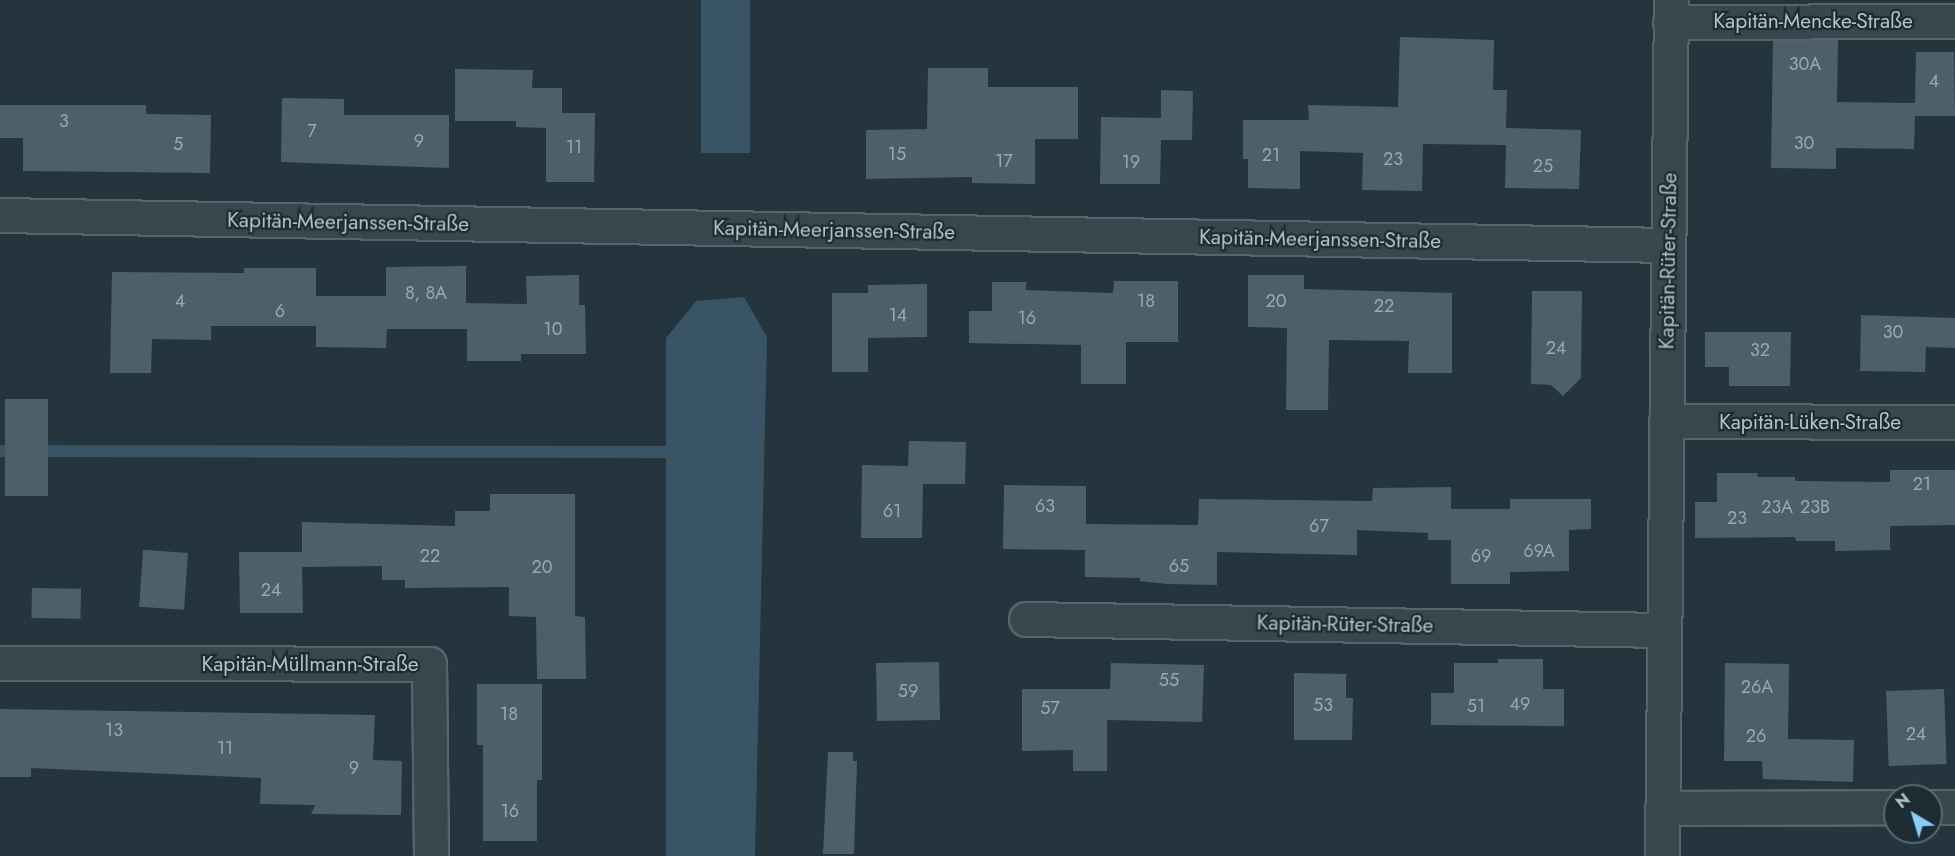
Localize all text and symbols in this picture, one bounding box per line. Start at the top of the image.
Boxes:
street label: Kapitän-Mencke-Straße [1713,8,1913,34]
house number: 30A [1789,53,1821,75]
house number: 4 [1929,70,1939,92]
house number: 3 [59,110,69,132]
house number: 7 [307,120,317,142]
house number: 9 [414,130,424,152]
house number: 30 [1794,132,1814,154]
house number: 5 [173,133,183,155]
house number: 11 [566,136,582,158]
house number: 15 [888,143,906,165]
house number: 21 [1262,144,1280,166]
house number: 23 [1383,148,1403,170]
house number: 17 [995,150,1013,172]
house number: 19 [1122,151,1140,173]
house number: 25 [1533,155,1553,177]
street label: Kapitän-Rüter-Straße [1654,172,1682,350]
street label: Kapitän-Meerjanssen-Straße [227,207,469,237]
street label: Kapitän-Meerjanssen-Straße [713,215,955,245]
street label: Kapitän-Meerjanssen-Straße [1199,224,1441,254]
house number: 8, 8A [405,282,447,304]
house number: 4 [175,290,185,312]
house number: 18 [1137,290,1155,312]
house number: 20 [1265,290,1287,312]
house number: 22 [1374,295,1394,317]
house number: 6 [275,300,285,322]
house number: 14 [889,304,907,326]
house number: 16 [1018,307,1036,329]
house number: 10 [544,318,562,340]
house number: 30 [1883,321,1903,343]
house number: 24 [1546,337,1566,359]
house number: 32 [1750,339,1770,361]
street label: Kapitän-Lüken-Straße [1719,409,1901,435]
house number: 21 [1913,473,1931,495]
house number: 63 [1035,495,1055,517]
house number: 23A [1761,496,1793,518]
house number: 23B [1800,496,1830,518]
house number: 61 [883,500,901,522]
house number: 23 [1727,507,1747,529]
house number: 67 [1309,515,1329,537]
house number: 69A [1523,540,1555,562]
house number: 22 [420,545,440,567]
house number: 69 [1471,545,1491,567]
house number: 65 [1169,555,1189,577]
house number: 20 [531,556,553,578]
house number: 24 [261,579,281,601]
street label: Kapitän-Rüter-Straße [1256,610,1434,638]
street label: Kapitän-Müllmann-Straße [201,651,419,677]
house number: 55 [1159,669,1179,691]
house number: 26A [1741,676,1773,698]
house number: 59 [898,680,918,702]
house number: 49 [1510,693,1530,715]
house number: 53 [1313,694,1333,716]
house number: 51 [1467,695,1485,717]
house number: 57 [1040,697,1060,719]
house number: 18 [500,703,518,725]
house number: 13 [105,719,123,741]
house number: 24 [1906,723,1926,745]
house number: 26 [1746,725,1766,747]
house number: 11 [217,737,233,759]
house number: 9 [349,757,359,779]
north arrow [1883,784,1943,844]
text: N [1891,788,1915,814]
house number: 16 [501,800,519,822]

